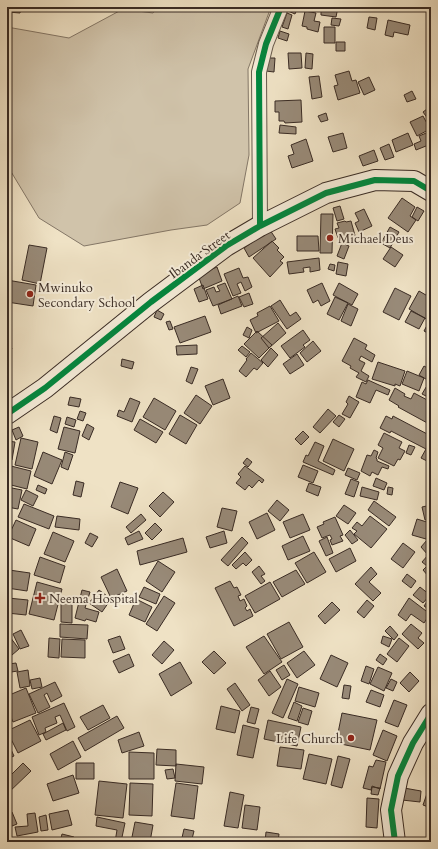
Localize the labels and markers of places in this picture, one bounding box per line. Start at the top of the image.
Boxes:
place label: Michael Deus [338,230,413,248]
marker: Michael Deus [325,233,335,243]
place label: Mwinuko Secondary School [38,279,136,312]
marker: Mwinuko Secondary School [25,289,35,299]
place label: Neema Hospital [49,590,139,608]
marker: Neema Hospital [34,592,46,604]
place label: Life Church [276,730,343,748]
marker: Life Church [346,733,356,743]

